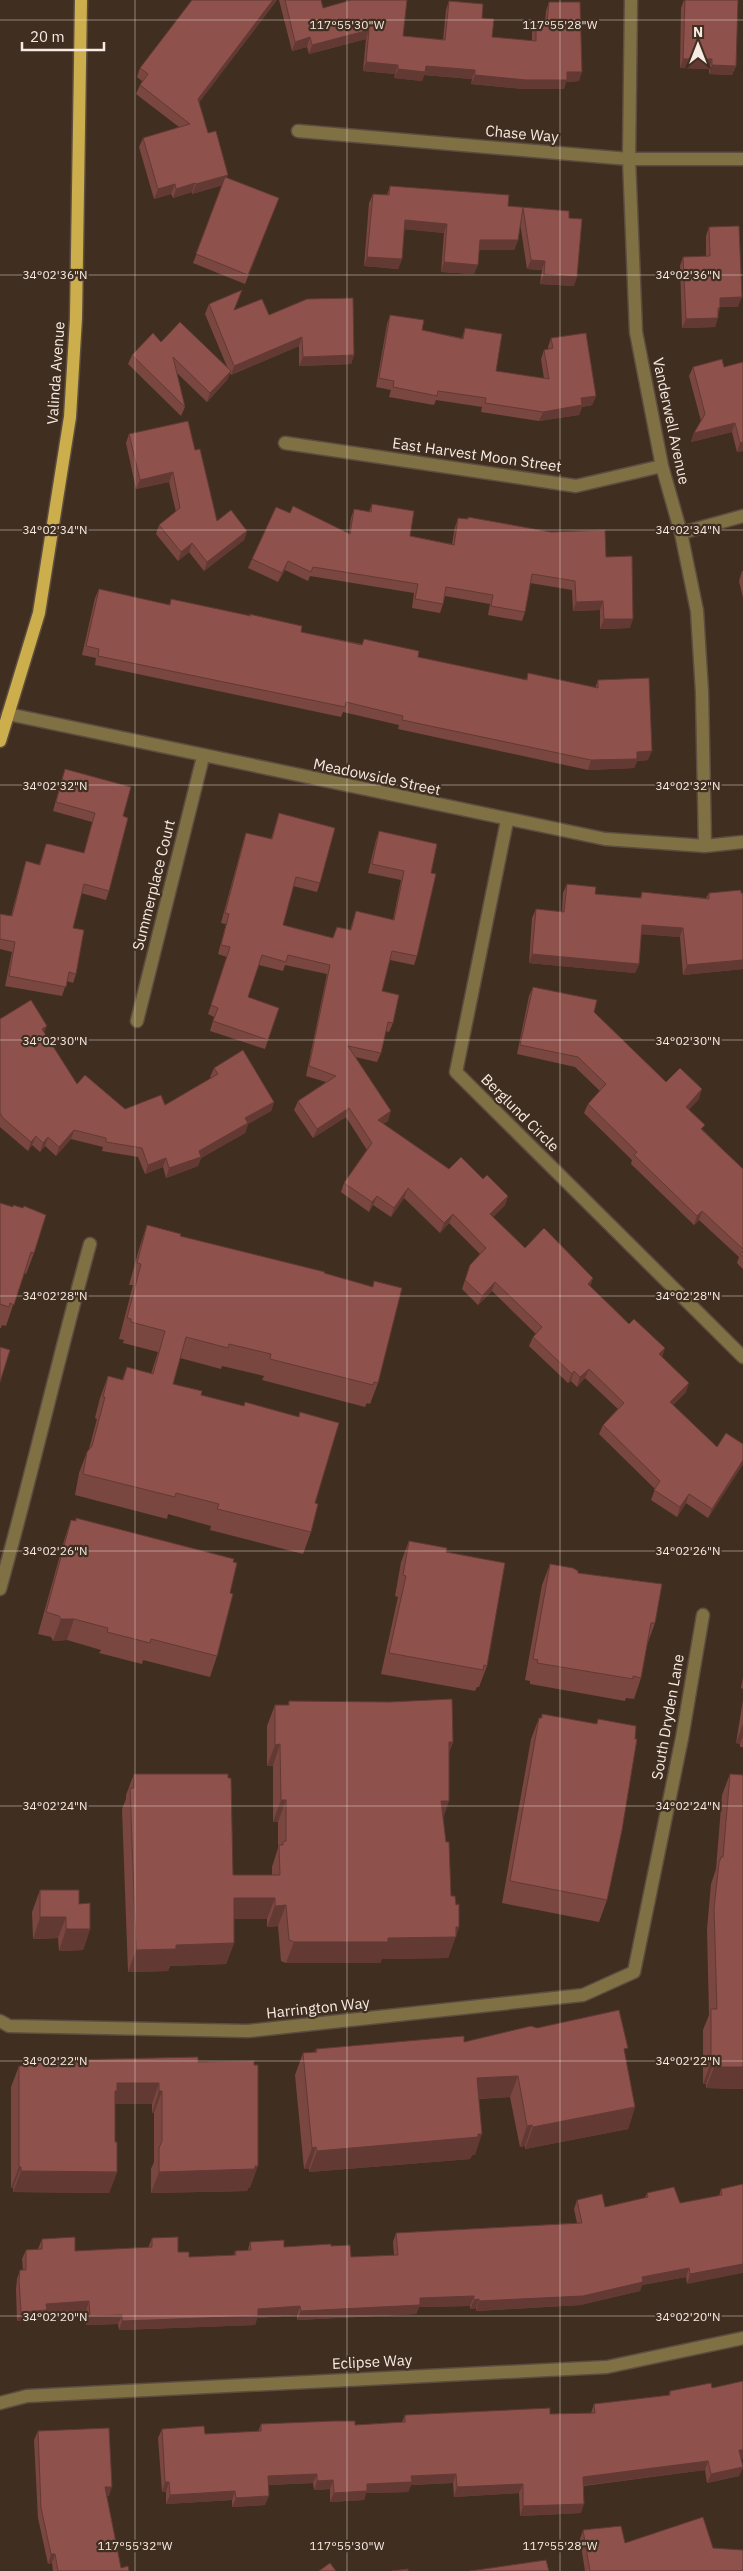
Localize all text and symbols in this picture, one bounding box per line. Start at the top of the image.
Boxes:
text: 117°55'30"W [310,17,385,32]
text: 117°55'28"W [523,17,598,32]
scale bar [22,20,105,52]
north arrow [673,20,723,70]
text: N [693,23,703,41]
text: 20 m [30,27,65,46]
street label: Chase Way [485,121,560,146]
text: 34°02'36"N [22,267,88,282]
text: 34°02'36"N [655,267,721,282]
street label: Valinda Avenue [42,321,69,425]
street label: Vanderwell Avenue [649,356,694,486]
street label: East Harvest Moon Street [391,433,563,476]
text: 34°02'34"N [22,522,88,537]
text: 34°02'34"N [655,522,721,537]
street label: Meadowside Street [312,754,442,799]
text: 34°02'32"N [22,778,88,793]
text: 34°02'32"N [655,778,721,793]
street label: Summerplace Court [128,817,179,952]
text: 34°02'30"N [22,1033,88,1048]
text: 34°02'30"N [655,1033,721,1048]
street label: Berglund Circle [477,1070,563,1156]
text: 34°02'28"N [22,1288,88,1303]
text: 34°02'28"N [655,1288,721,1303]
text: 34°02'26"N [22,1543,88,1558]
text: 34°02'26"N [655,1543,721,1558]
street label: South Dryden Lane [647,1653,688,1781]
text: 34°02'24"N [22,1798,88,1813]
text: 34°02'24"N [655,1798,721,1813]
street label: Harrington Way [265,1993,371,2022]
text: 34°02'22"N [22,2053,88,2068]
text: 34°02'22"N [655,2053,721,2068]
text: 34°02'20"N [22,2309,88,2324]
text: 34°02'20"N [655,2309,721,2324]
street label: Eclipse Way [331,2350,413,2373]
text: 117°55'32"W [98,2538,173,2553]
text: 117°55'30"W [310,2538,385,2553]
text: 117°55'28"W [523,2538,598,2553]

